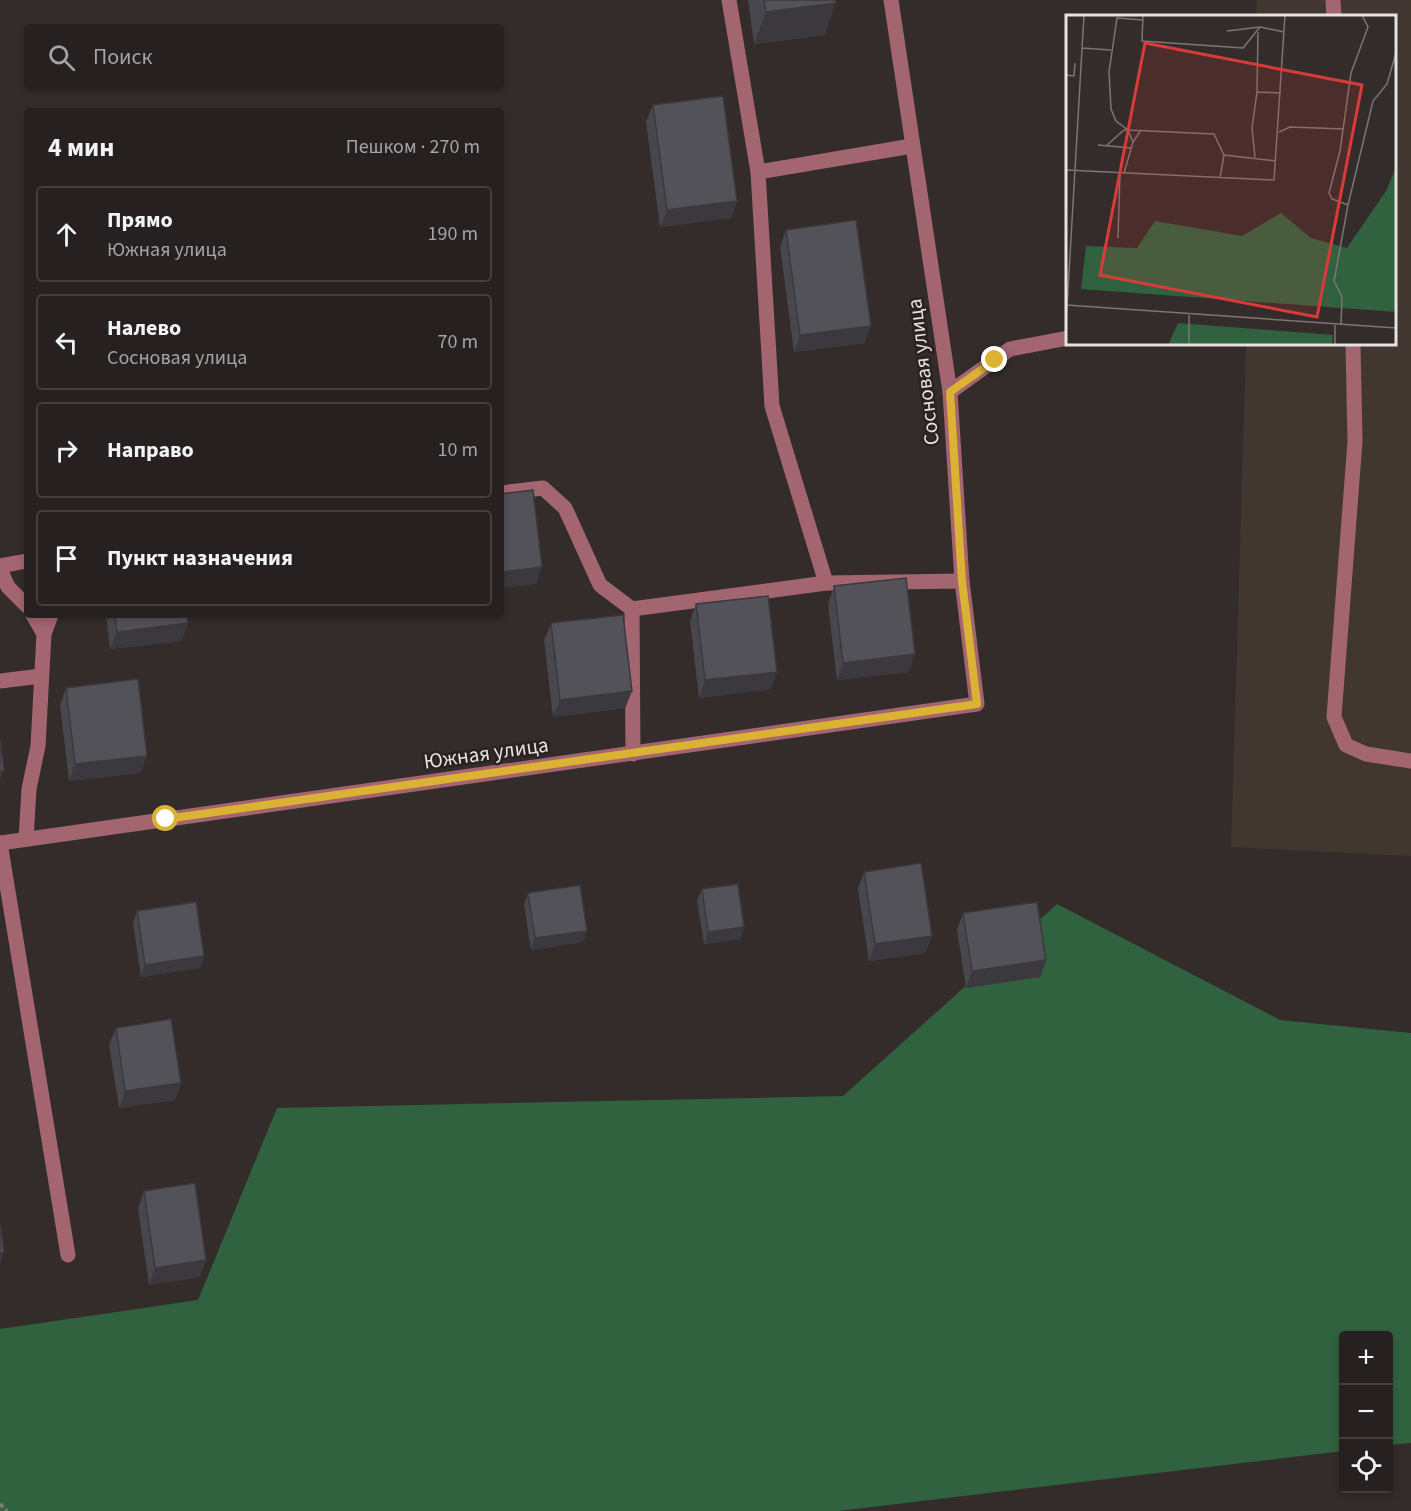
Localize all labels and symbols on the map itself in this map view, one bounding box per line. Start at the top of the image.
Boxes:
inset map [1066,15,1396,345]
street label: Сосновая улица [899,297,947,447]
route end [981,346,1007,372]
street label: Южная улица [422,729,550,777]
route start [152,805,178,831]

